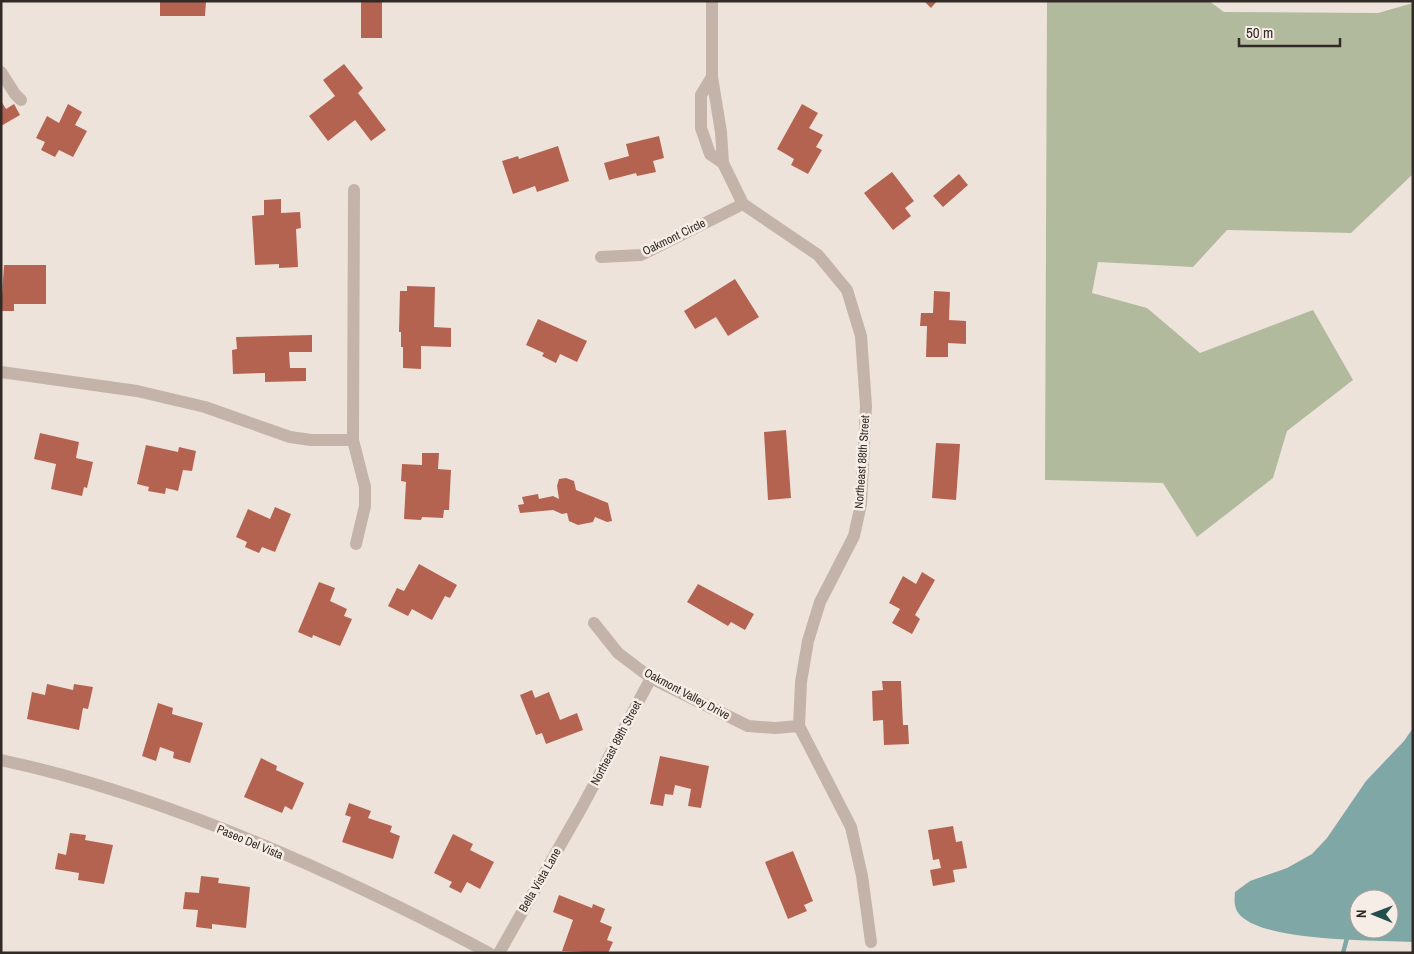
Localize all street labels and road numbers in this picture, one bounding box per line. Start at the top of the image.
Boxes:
street label: Oakmont Circle [640,215,708,259]
street label: Northeast 88th Street [851,415,873,509]
street label: Oakmont Valley Drive [641,665,733,723]
street label: Northeast 89th Street [587,698,645,788]
street label: Paseo Del Vista [214,821,286,863]
street label: Bella Vista Lane [515,845,565,915]

